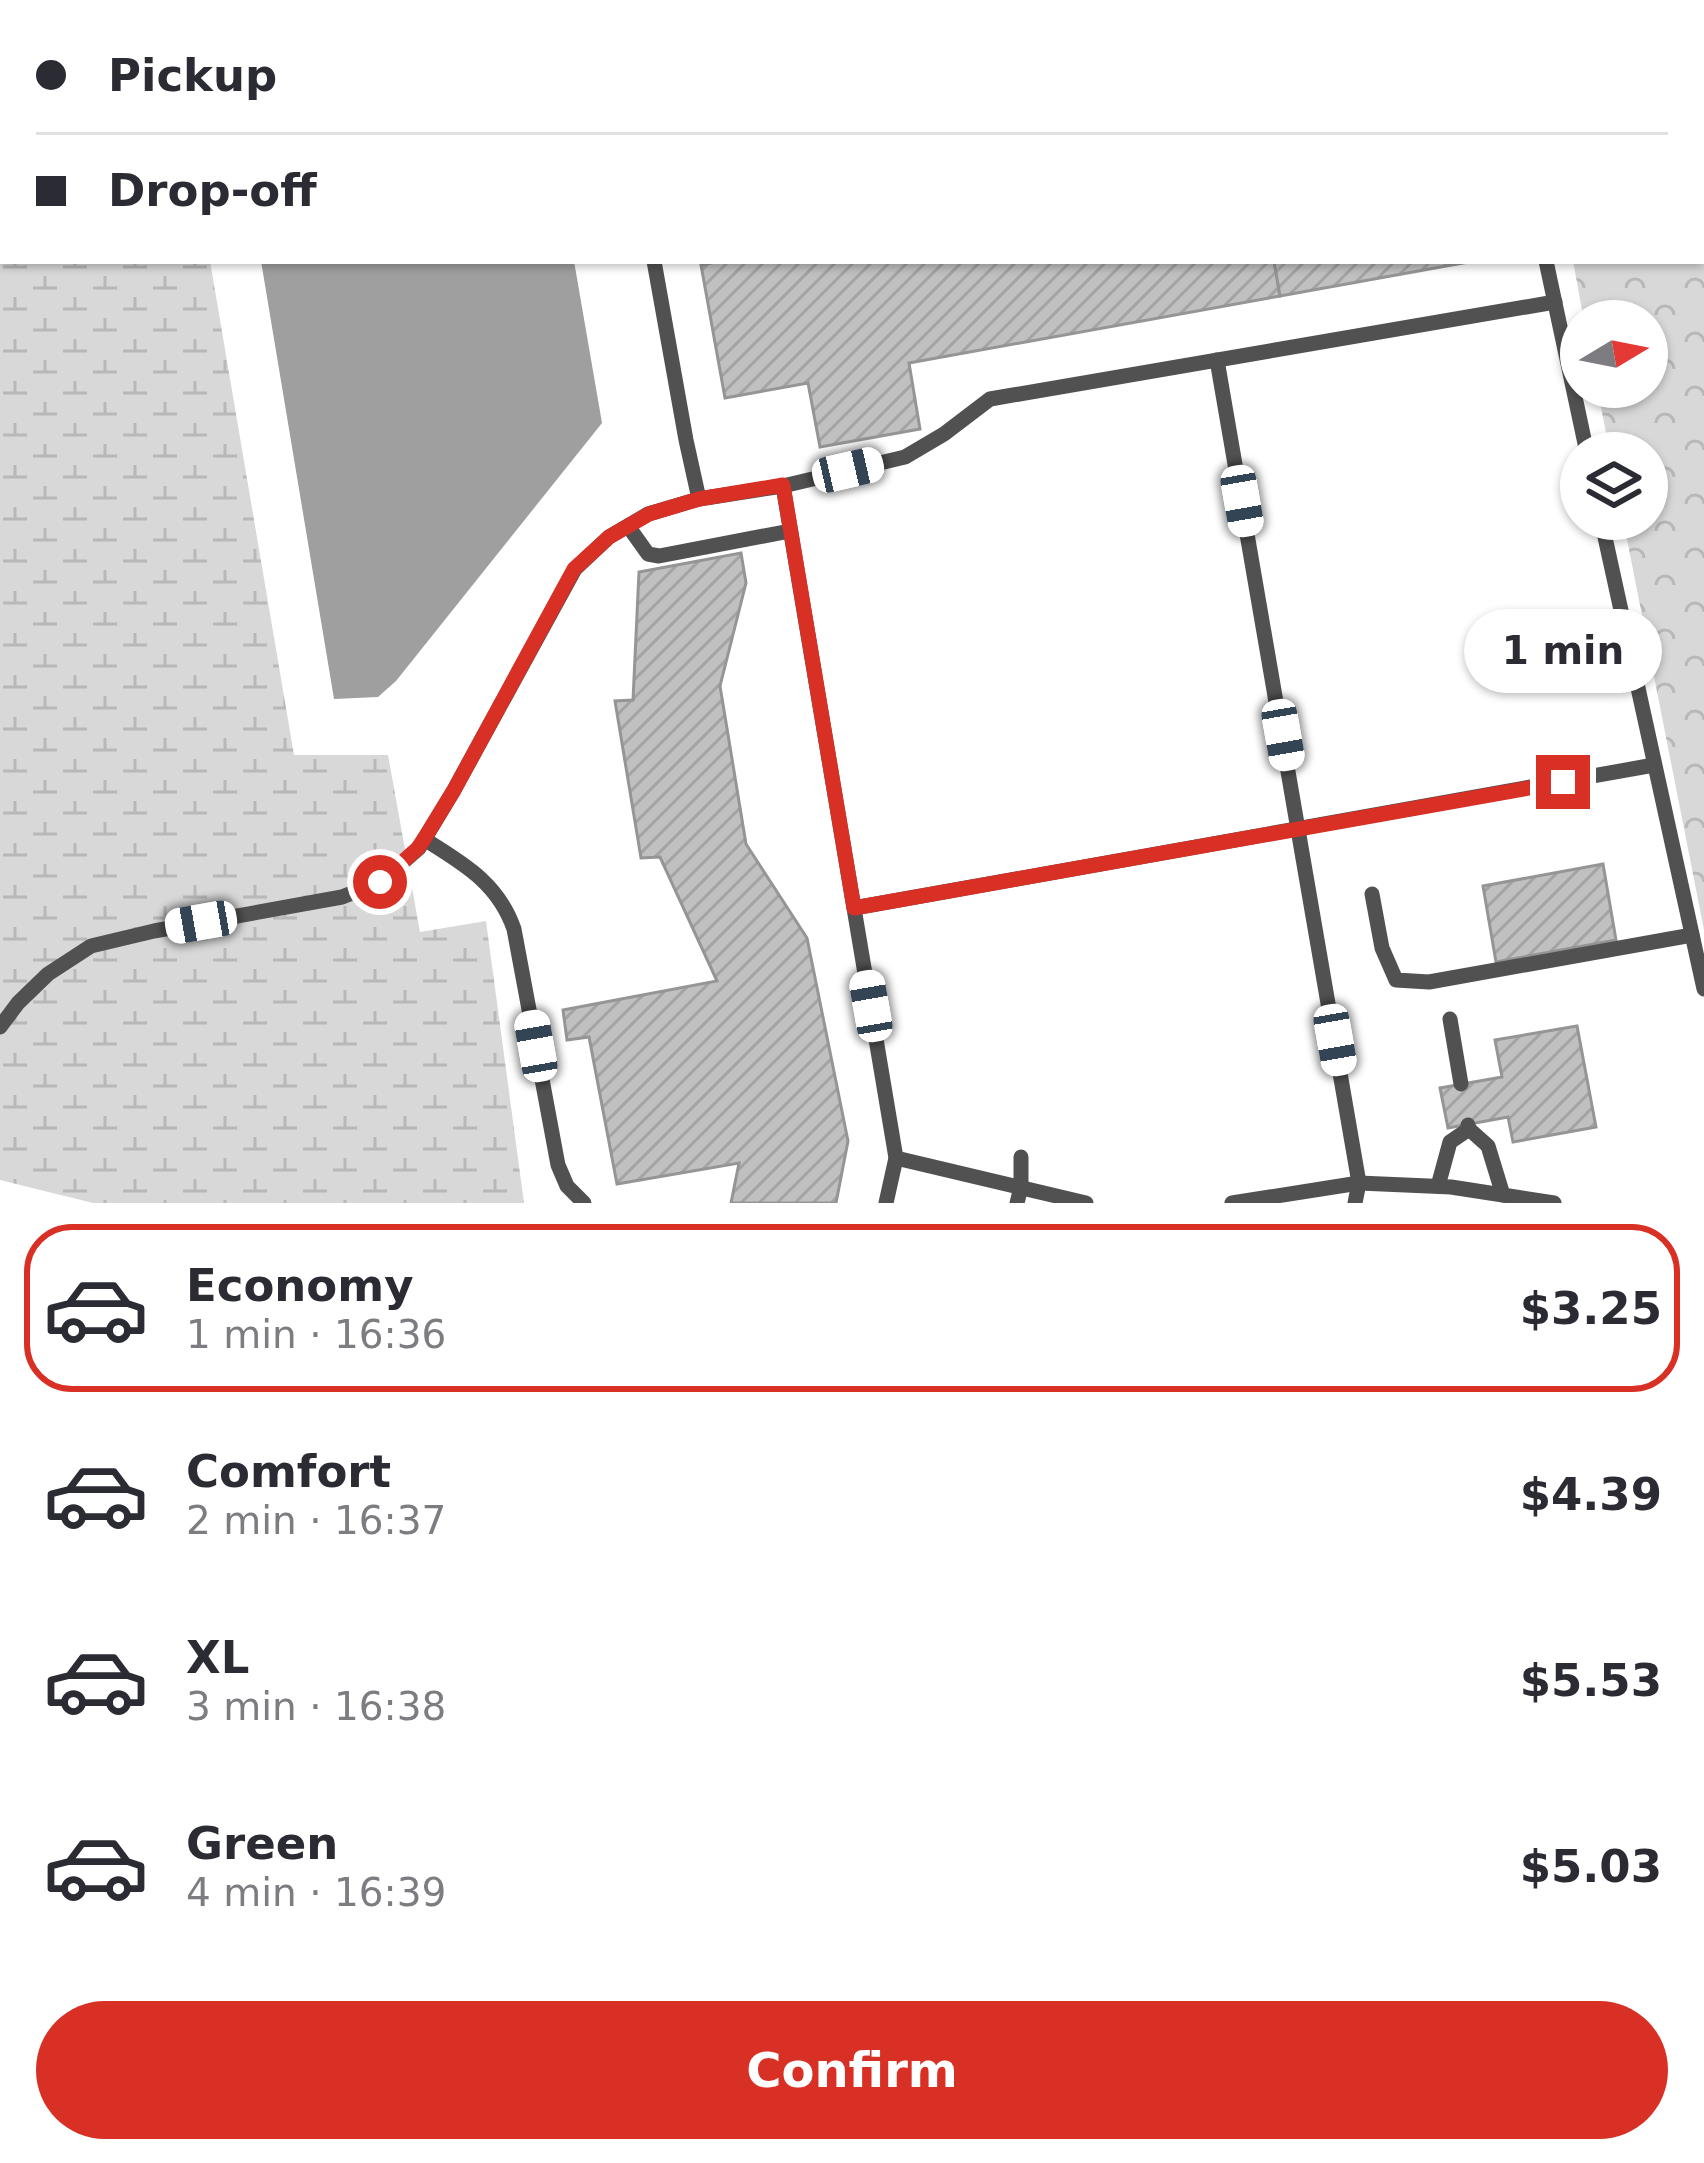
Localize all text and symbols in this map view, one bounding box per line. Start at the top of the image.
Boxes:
text: Pickup [108,49,277,102]
text: Drop-off [108,164,317,217]
north arrow [1560,300,1668,408]
map controls [1560,300,1668,540]
button: layers [1560,432,1668,540]
car [809,444,887,496]
car [1218,462,1266,540]
callout: 1 min [1464,608,1662,692]
text: 1 min [1502,628,1624,673]
car [1259,696,1307,774]
route end [1536,755,1590,809]
route start [353,855,407,909]
car [162,898,240,946]
car [847,967,895,1045]
car [1311,1001,1359,1079]
car [512,1007,560,1085]
icon: car [42,1254,150,1362]
text: Economy [186,1259,414,1312]
text: $3.25 [1520,1282,1662,1335]
text: 1 min · 16:36 [186,1312,446,1357]
icon: car [42,1440,150,1548]
text: Comfort [186,1445,391,1498]
text: $4.39 [1520,1468,1662,1521]
text: 2 min · 16:37 [186,1498,446,1543]
icon: car [42,1626,150,1734]
text: XL [186,1631,249,1684]
text: $5.53 [1520,1654,1662,1707]
text: 3 min · 16:38 [186,1684,446,1729]
icon: car [42,1812,150,1920]
text: Green [186,1817,338,1870]
text: $5.03 [1520,1840,1662,1893]
text: 4 min · 16:39 [186,1870,446,1915]
button: Confirm [36,2001,1668,2139]

